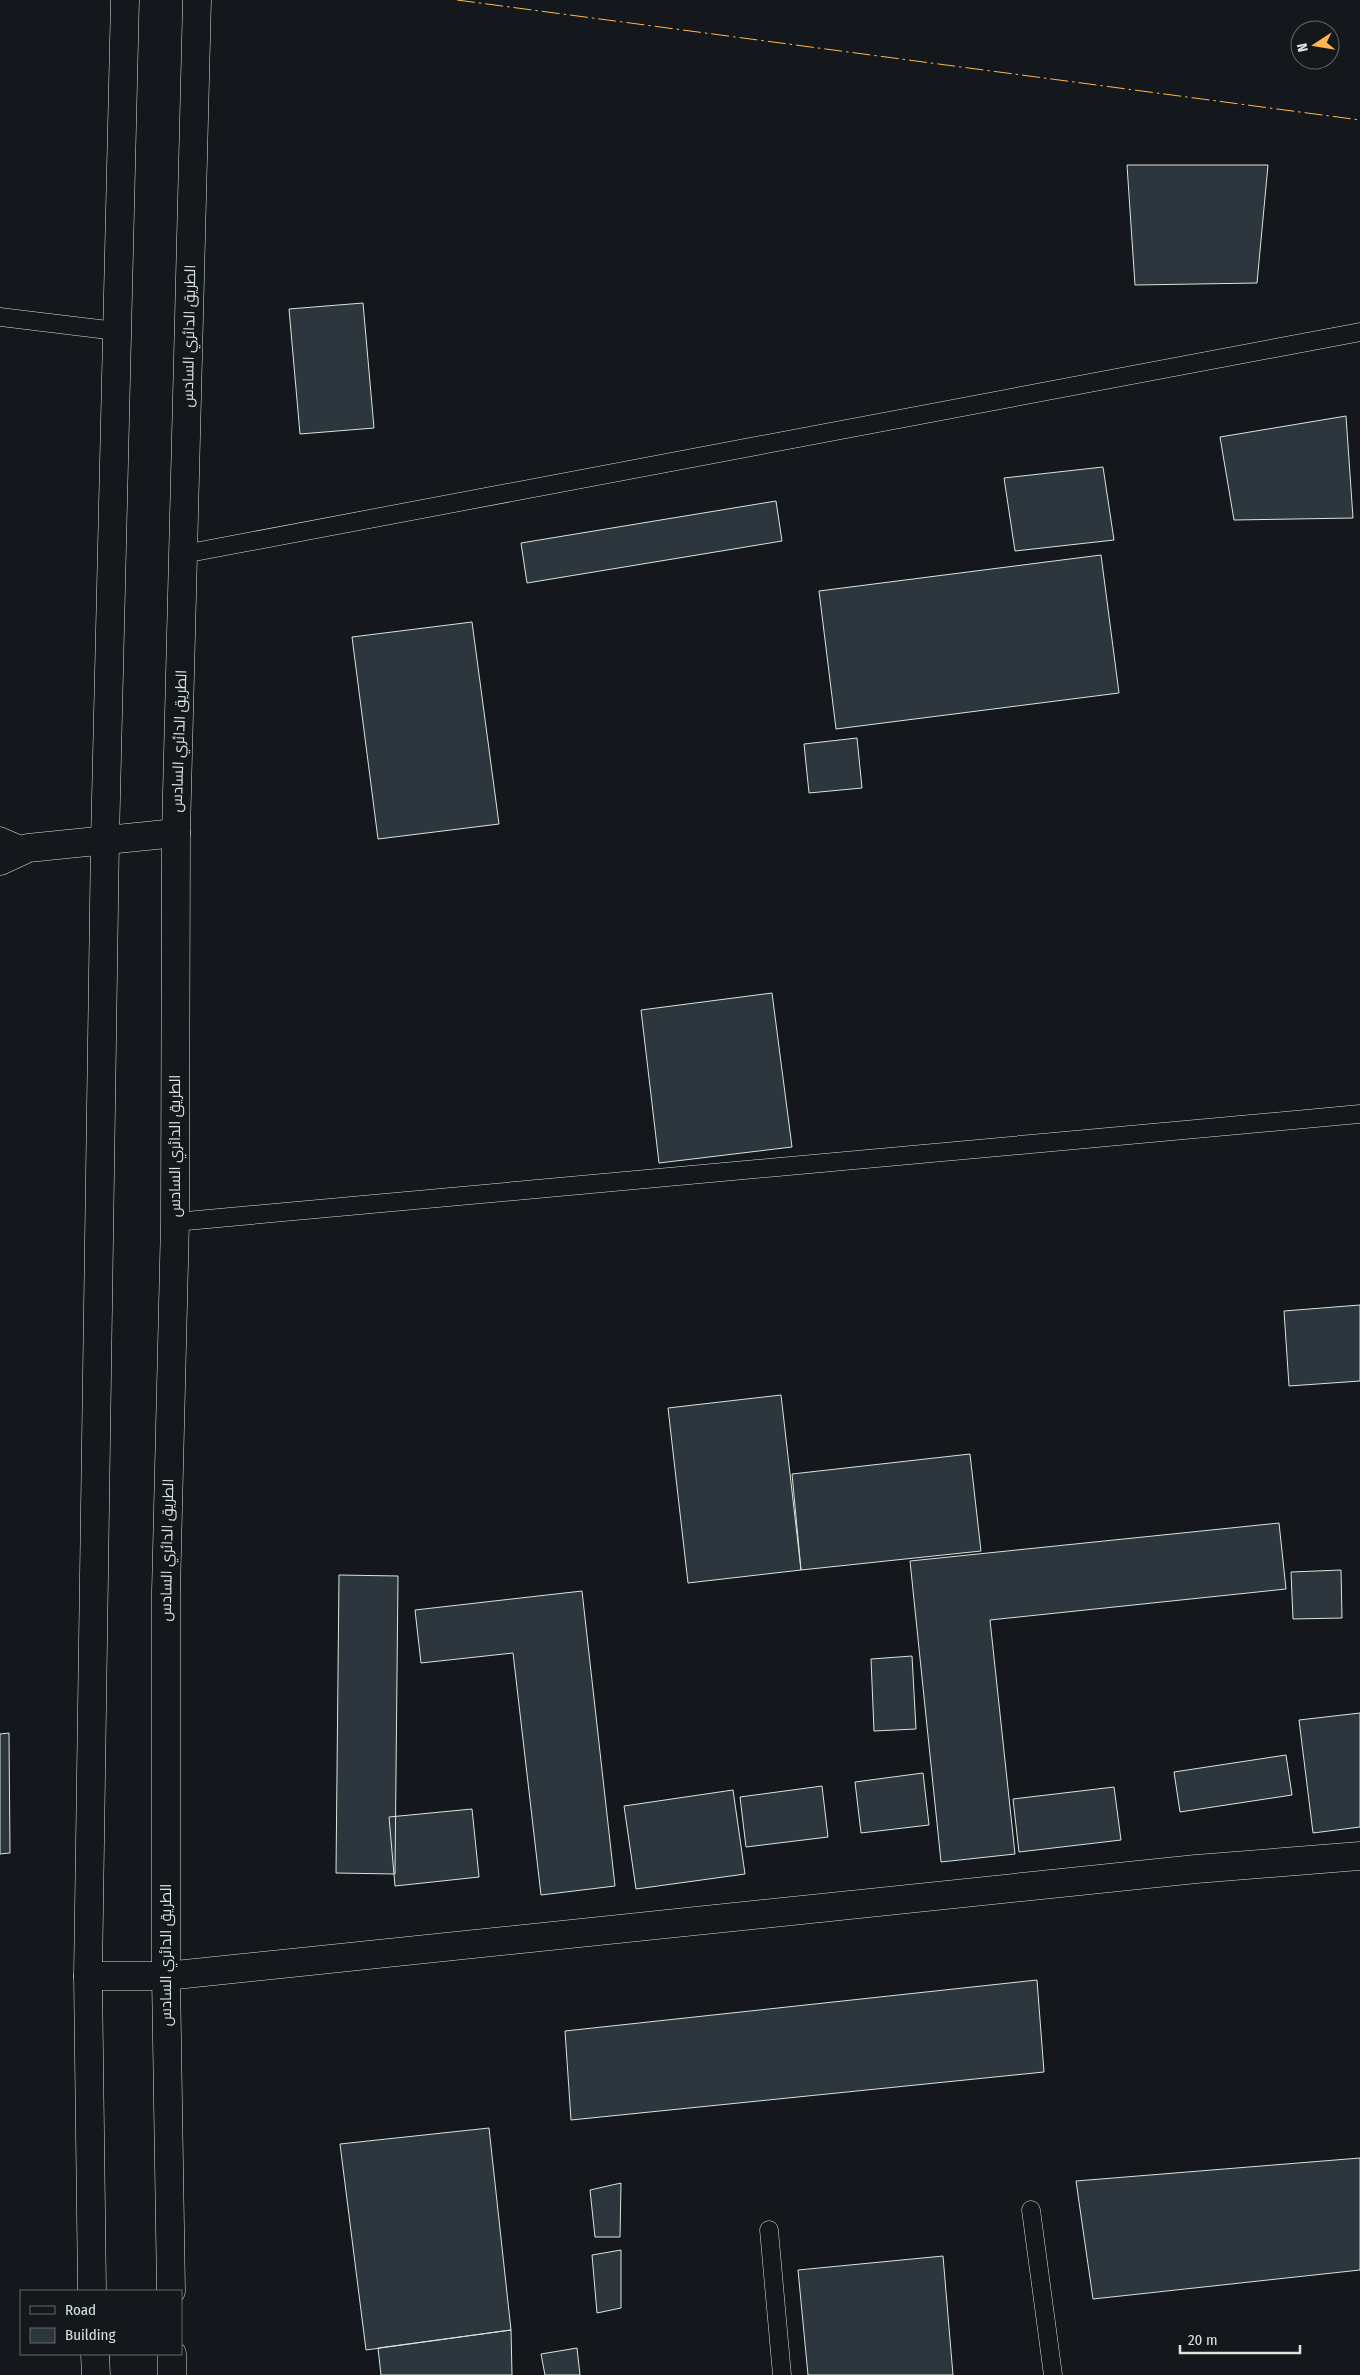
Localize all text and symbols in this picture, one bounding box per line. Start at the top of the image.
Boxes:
north arrow [1290,20,1340,70]
text: N [1294,42,1312,53]
street label: الطريق الدائري السادس [179,265,202,408]
street label: الطريق الدائري السادس [168,669,193,813]
street label: الطريق الدائري السادس [166,1075,187,1217]
street label: الطريق الدائري السادس [157,1479,180,1622]
street label: الطريق الدائري السادس [157,1884,178,2026]
legend [20,2290,182,2355]
text: Road [65,2301,96,2319]
scale bar [1180,2322,1300,2354]
text: Building [65,2326,116,2344]
text: 20 m [1188,2331,1218,2349]

